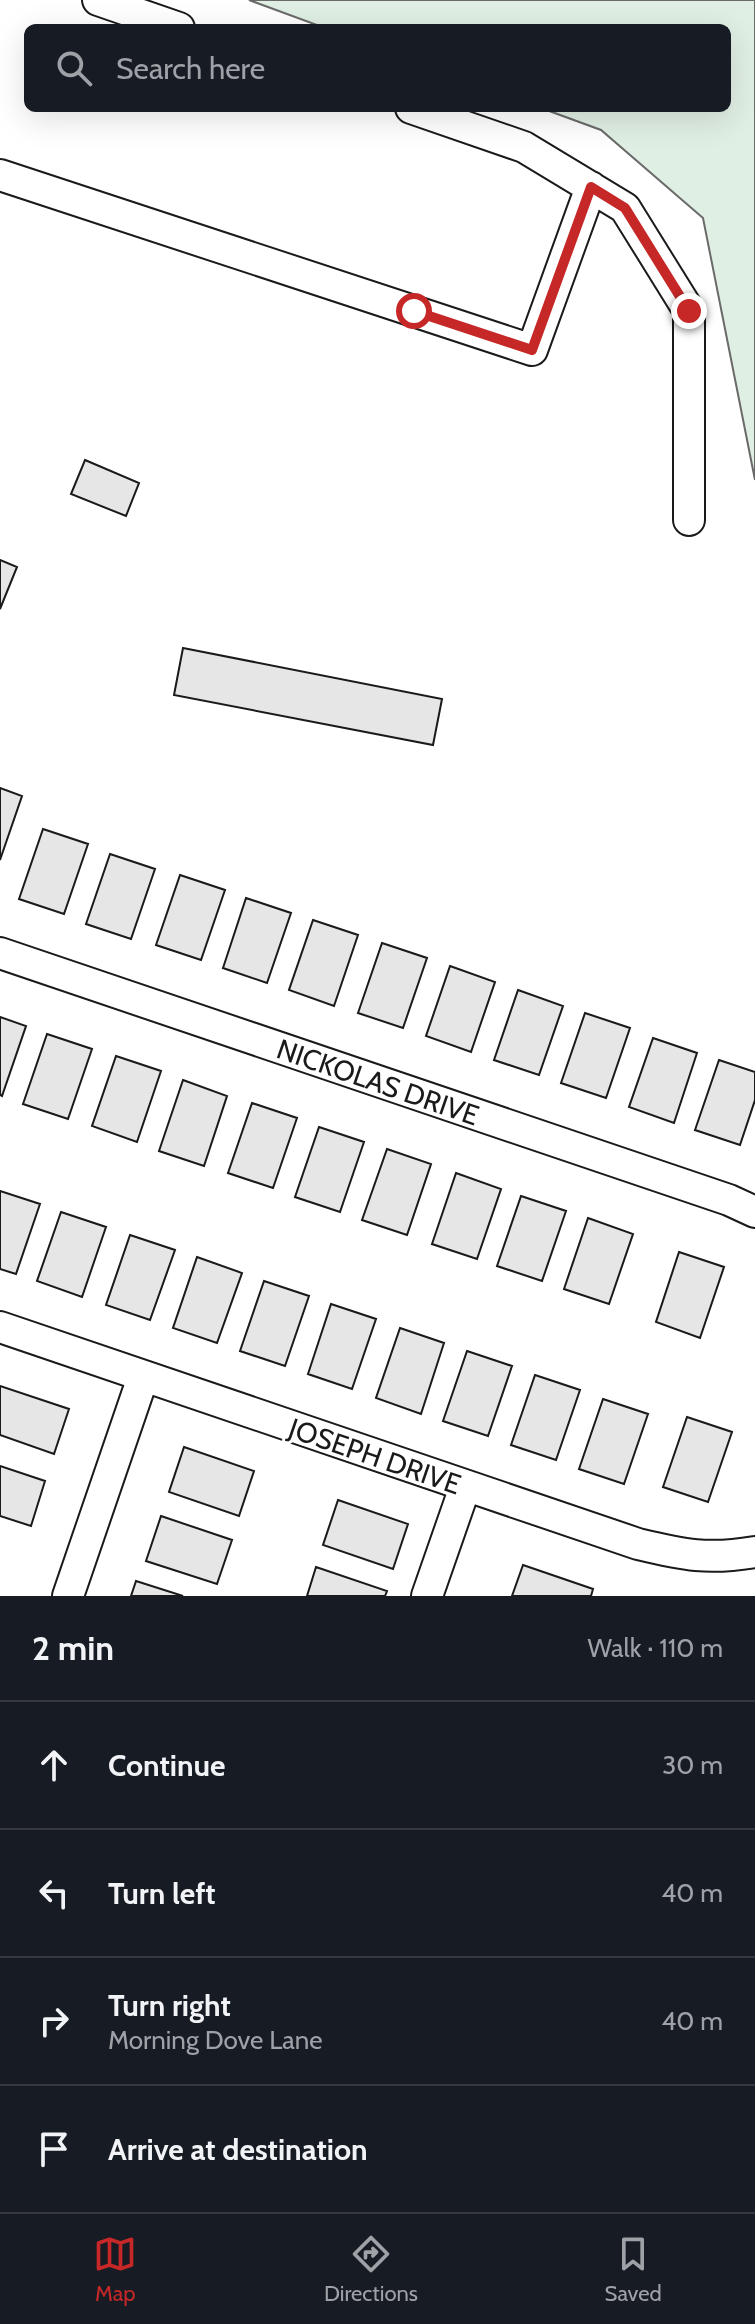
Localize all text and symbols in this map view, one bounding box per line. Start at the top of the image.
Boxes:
search box [24,24,731,112]
icon: search [52,46,96,90]
text: Search here [116,50,265,87]
route start [396,293,432,329]
route end [671,293,707,329]
street label: NICKOLAS DRIVE [272,1031,484,1133]
street label: JOSEPH DRIVE [284,1410,465,1501]
text: 2 min [32,1627,114,1669]
text: Walk · 110 m [588,1632,723,1664]
icon: ahead [32,1743,76,1787]
text: Continue [108,1747,225,1784]
text: 30 m [662,1749,723,1781]
icon: left [32,1871,76,1915]
text: Turn left [108,1875,216,1912]
text: 40 m [661,1877,723,1909]
text: Turn right [108,1987,231,2024]
icon: right [32,1999,76,2043]
text: 40 m [661,2005,723,2037]
text: Morning Dove Lane [108,2024,323,2056]
icon: arrive [32,2127,76,2171]
text: Arrive at destination [108,2131,368,2168]
tab: Map [93,2232,137,2307]
tab: Directions [324,2232,418,2307]
tab: Saved [605,2232,662,2307]

